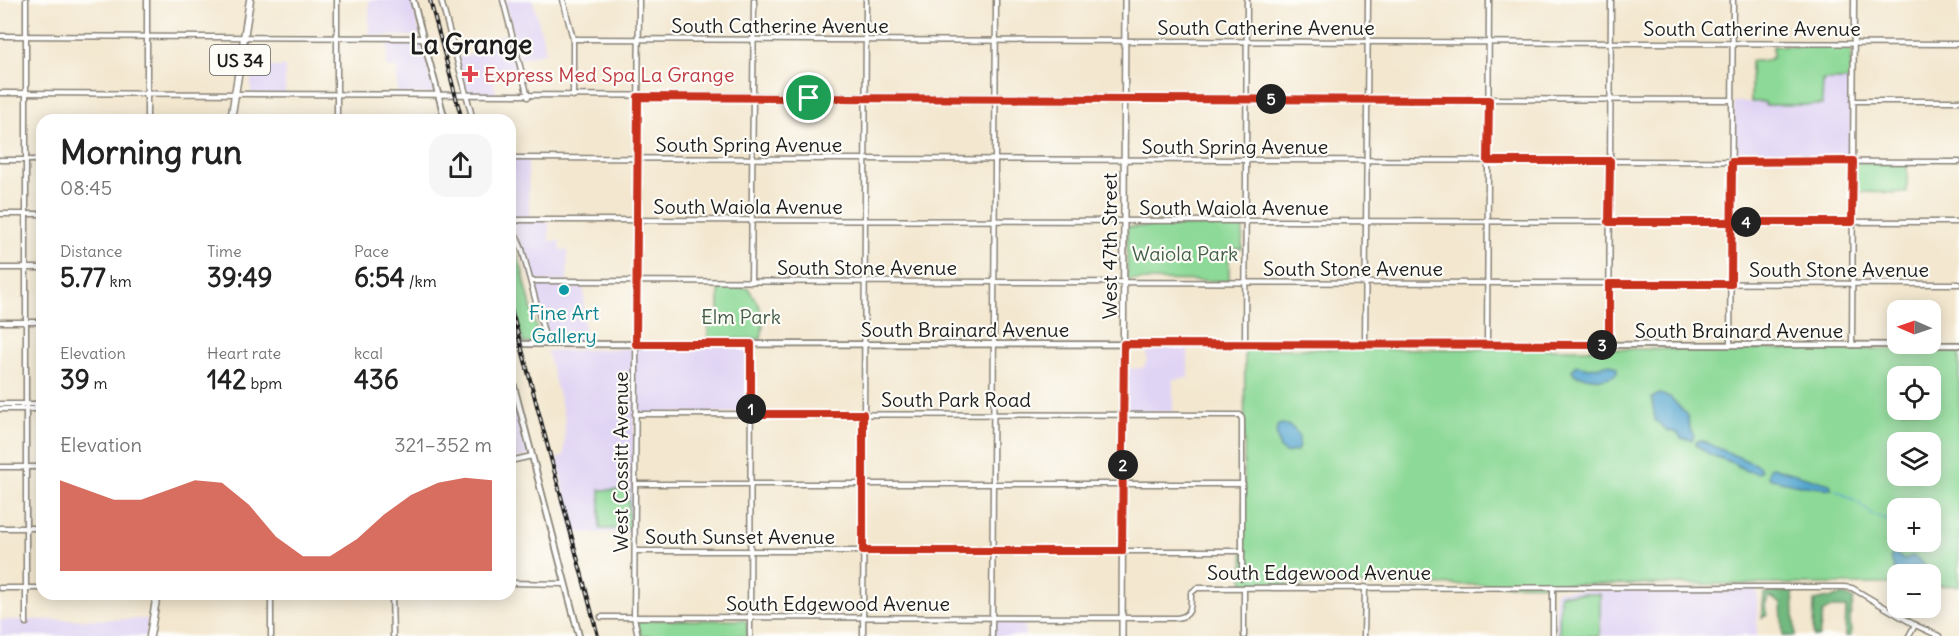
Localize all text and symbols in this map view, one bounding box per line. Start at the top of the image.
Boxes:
street label: South Catherine Avenue [671,13,889,38]
street label: South Catherine Avenue [1157,15,1375,40]
street label: South Catherine Avenue [1643,16,1861,41]
district label: La Grange [410,28,532,61]
road number: US 34 [210,45,270,75]
place label: Express Med Spa La Grange [484,62,734,87]
marker: Express Med Spa La Grange [461,65,479,83]
pin [783,72,834,123]
icon: arrive [792,81,825,114]
pin: 5 [1256,84,1286,114]
text: 5 [1266,89,1276,109]
text: Morning run [60,131,242,173]
street label: South Spring Avenue [656,132,842,157]
button: share [429,134,492,197]
street label: South Spring Avenue [1142,134,1328,159]
street label: West 47th Street [1097,173,1122,319]
text: 08:45 [60,175,112,200]
street label: South Waiola Avenue [653,194,843,219]
street label: South Waiola Avenue [1139,195,1329,220]
pin: 4 [1731,207,1761,237]
text: 4 [1741,212,1751,232]
text: Distance [60,241,122,261]
text: Time [207,241,242,261]
text: Pace [354,241,389,261]
park label: Waiola Park [1132,241,1238,266]
street label: South Stone Avenue [777,255,957,280]
street label: South Stone Avenue [1263,256,1443,281]
street label: South Stone Avenue [1749,257,1929,282]
text: 5.77 [60,261,106,294]
text: 39:49 [207,261,273,294]
text: 6:54 [354,261,405,294]
text: km [106,271,132,291]
text: /km [405,271,437,291]
marker: Fine Art Gallery [557,283,571,297]
place label: Fine Art Gallery [529,300,600,348]
north arrow [1887,300,1941,354]
map controls [1887,300,1941,618]
park label: Elm Park [701,304,781,329]
street label: South Brainard Avenue [861,317,1069,342]
street label: South Brainard Avenue [1635,318,1843,343]
pin: 3 [1587,330,1617,360]
text: 3 [1597,335,1607,355]
text: Elevation [60,343,126,363]
text: Heart rate [207,343,281,363]
text: kcal [354,343,383,363]
text: 39 [60,363,90,396]
text: 142 [207,363,247,396]
text: 436 [354,363,399,396]
button: locate [1887,366,1941,420]
street label: West Cossitt Avenue [608,372,633,552]
text: m [90,373,108,393]
text: bpm [247,373,282,393]
street label: South Park Road [881,387,1031,412]
pin: 1 [736,394,766,424]
text: 1 [748,399,754,419]
text: Elevation [60,432,142,457]
text: 321–352 m [394,432,492,457]
button: layers [1887,432,1941,486]
pin: 2 [1108,450,1138,480]
text: 2 [1119,455,1127,475]
button: + [1887,498,1941,552]
street label: South Sunset Avenue [645,524,835,549]
street label: South Edgewood Avenue [1207,560,1431,585]
button: − [1887,564,1941,618]
street label: South Edgewood Avenue [726,591,950,616]

